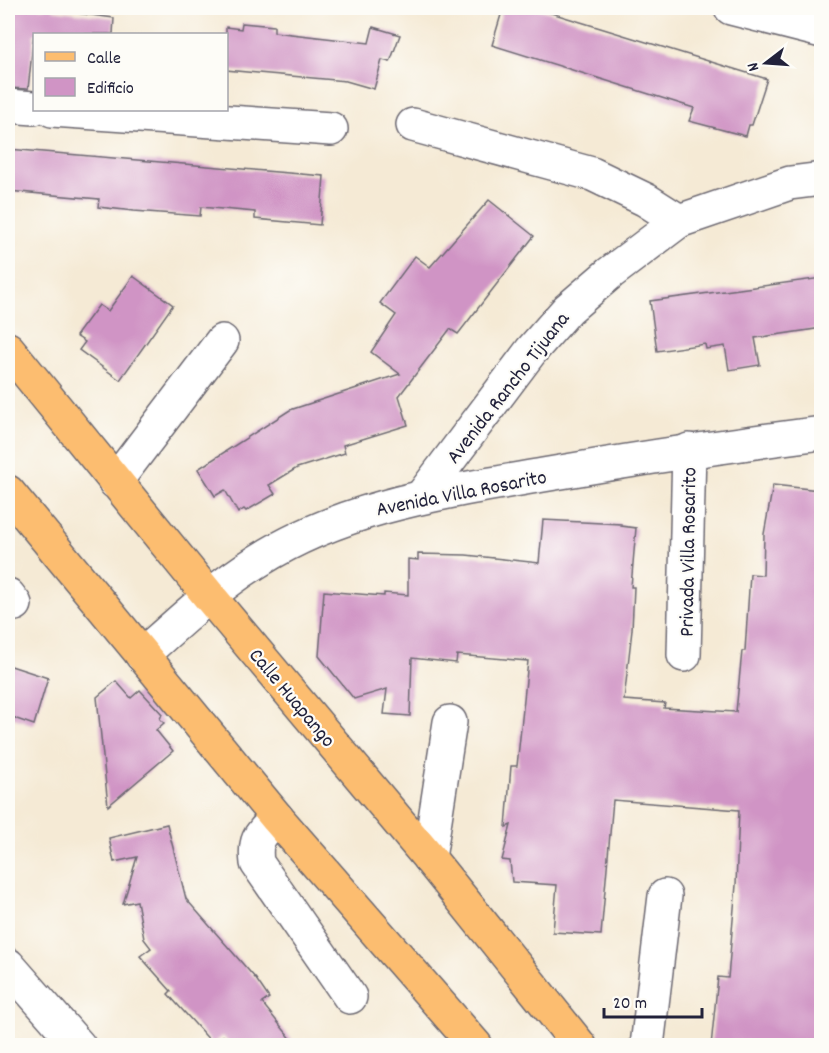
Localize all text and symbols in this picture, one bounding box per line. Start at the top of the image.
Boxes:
legend [33,33,228,111]
north arrow [736,33,796,93]
text: Calle [87,47,121,72]
text: N [742,59,766,74]
text: Edificio [87,77,134,102]
street label: Avenida Rancho Tijuana [440,306,579,471]
street label: Avenida Villa Rosarito [374,464,549,526]
street label: Privada Villa Rosarito [674,467,706,637]
street label: Calle Huapango [240,643,341,755]
scale bar [604,981,702,1019]
text: 20 m [613,992,647,1017]

